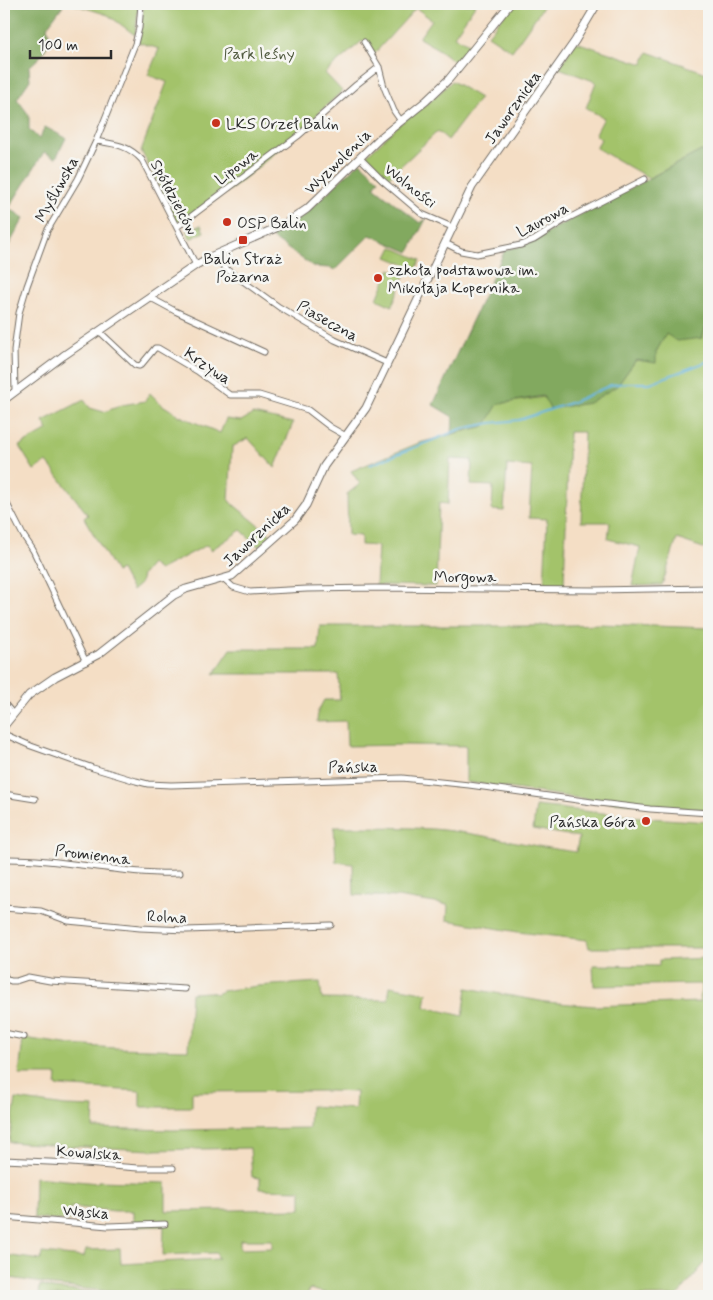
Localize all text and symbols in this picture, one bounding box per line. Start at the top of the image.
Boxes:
scale bar [30,28,111,60]
text: 100 m [38,36,78,56]
park label: Park leśny [223,44,295,65]
street label: Jaworznicka [480,67,546,149]
place label: LKS Orzeł Balin [226,114,339,135]
marker: LKS Orzeł Balin [210,117,222,129]
street label: Wyzwolenia [300,125,376,199]
street label: Lipowa [211,144,263,190]
street label: Myśliwska [31,153,84,226]
street label: Spółdzielców [145,156,202,239]
street label: Wolności [380,159,441,213]
street label: Laurowa [513,198,572,243]
place label: OSP Balin [237,213,307,234]
marker: OSP Balin [221,216,233,228]
marker: Balin Straż Pożarna [237,234,249,246]
place label: Balin Straż Pożarna [204,249,283,288]
place label: szkoła podstawowa im. Mikołaja Kopernika [388,260,538,299]
marker: szkoła podstawowa im. Mikołaja Kopernika [372,272,384,284]
street label: Piaseczna [293,296,361,347]
street label: Krzywa [180,343,235,390]
street label: Jaworznicka [219,498,295,572]
street label: Morgowa [434,567,497,589]
street label: Pańska [328,757,378,778]
place label: Pańska Góra [549,812,636,833]
marker: Pańska Góra [640,815,652,827]
street label: Promienna [54,840,132,871]
street label: Rolna [147,906,187,929]
street label: Kowalska [56,1141,123,1166]
street label: Wąska [62,1200,110,1225]

